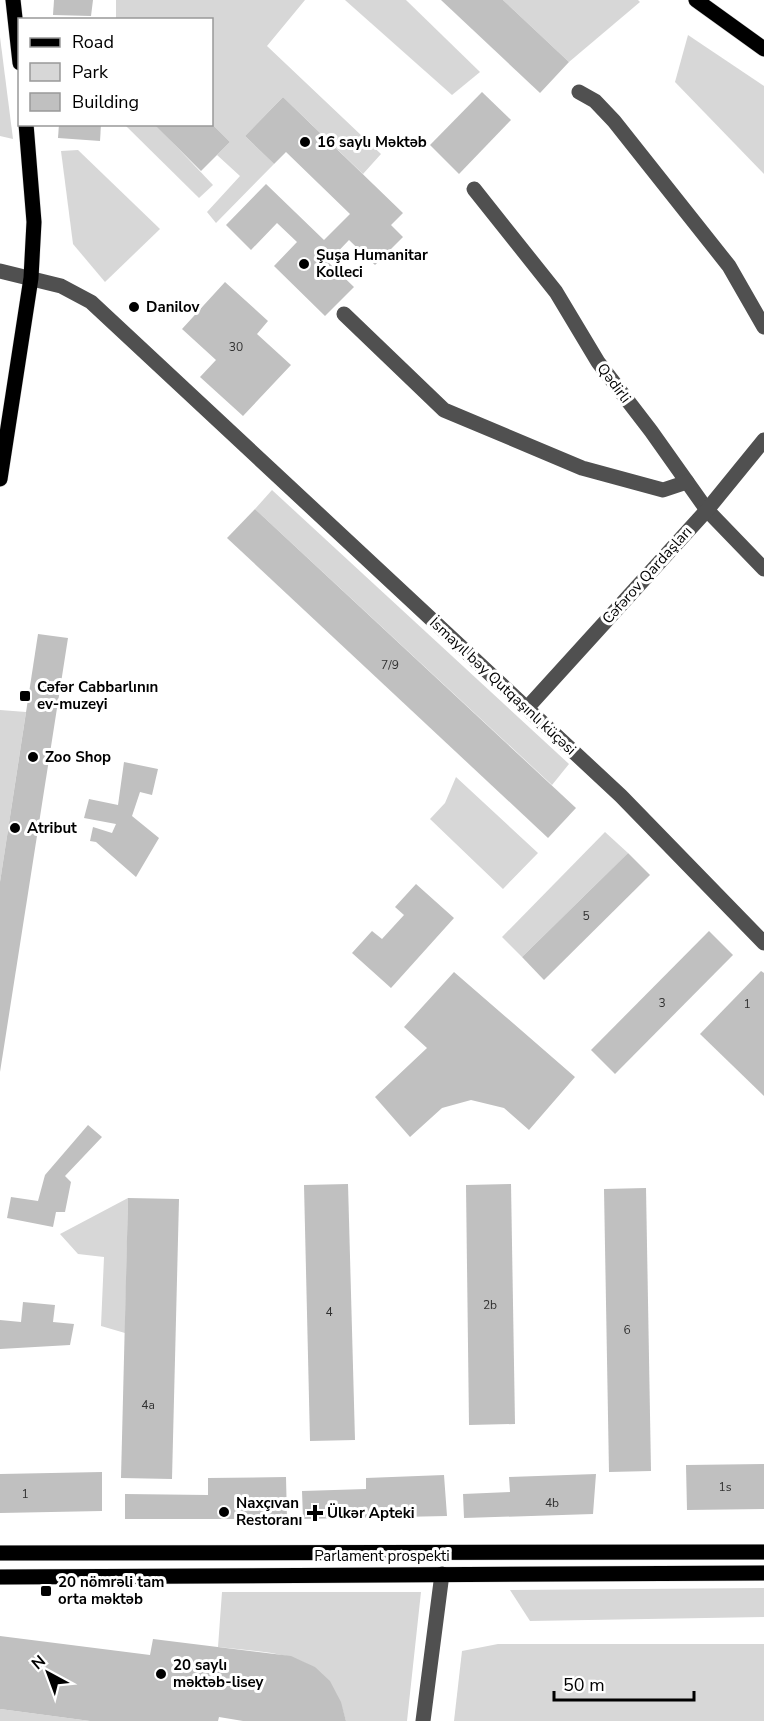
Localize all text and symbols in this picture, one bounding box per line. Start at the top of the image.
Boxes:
legend [18,18,213,126]
text: Road [72,30,114,54]
text: Park [72,60,109,84]
text: Building [72,90,139,114]
place label: 16 saylı Məktəb [317,132,427,152]
marker: 16 saylı Məktəb [298,135,312,149]
place label: Şuşa Humanitar Kolleci [316,245,428,282]
marker: Şuşa Humanitar Kolleci [297,257,311,271]
place label: Danilov [146,297,199,317]
marker: Danilov [127,300,141,314]
house number: 30 [229,339,243,355]
street label: Qədirli [592,359,636,407]
street label: Cəfərov Qardaşları [598,522,696,628]
street label: İsmayıl bəy Qutqaşınlı küçəsi [425,613,581,759]
house number: 7/9 [381,657,399,673]
place label: Cəfər Cabbarlının ev-muzeyi [37,677,158,714]
marker: Cəfər Cabbarlının ev-muzeyi [18,689,32,703]
place label: Zoo Shop [45,747,111,767]
marker: Zoo Shop [26,750,40,764]
place label: Atribut [27,818,77,838]
marker: Atribut [8,821,22,835]
house number: 5 [582,908,590,924]
house number: 3 [658,995,666,1011]
house number: 1 [743,996,751,1012]
house number: 2b [483,1297,497,1313]
house number: 4 [325,1304,333,1320]
house number: 6 [623,1322,631,1338]
house number: 4a [141,1397,155,1413]
house number: 1s [719,1479,732,1495]
house number: 1 [21,1486,29,1502]
place label: Naxçıvan Restoranı [236,1493,302,1530]
house number: 4b [545,1495,559,1511]
place label: Ülkər Apteki [327,1503,415,1523]
marker: Naxçıvan Restoranı [217,1505,231,1519]
marker: Ülkər Apteki [308,1506,322,1520]
street label: Parlament prospekti [314,1546,450,1566]
place label: 20 nömrəli tam orta məktəb [58,1572,164,1609]
marker: 20 nömrəli tam orta məktəb [39,1584,53,1598]
north arrow [18,1643,78,1703]
text: N [27,1650,51,1675]
place label: 20 saylı məktəb-lisey [173,1655,264,1692]
scale bar [554,1664,694,1702]
marker: 20 saylı məktəb-lisey [154,1667,168,1681]
text: 50 m [563,1673,605,1697]

